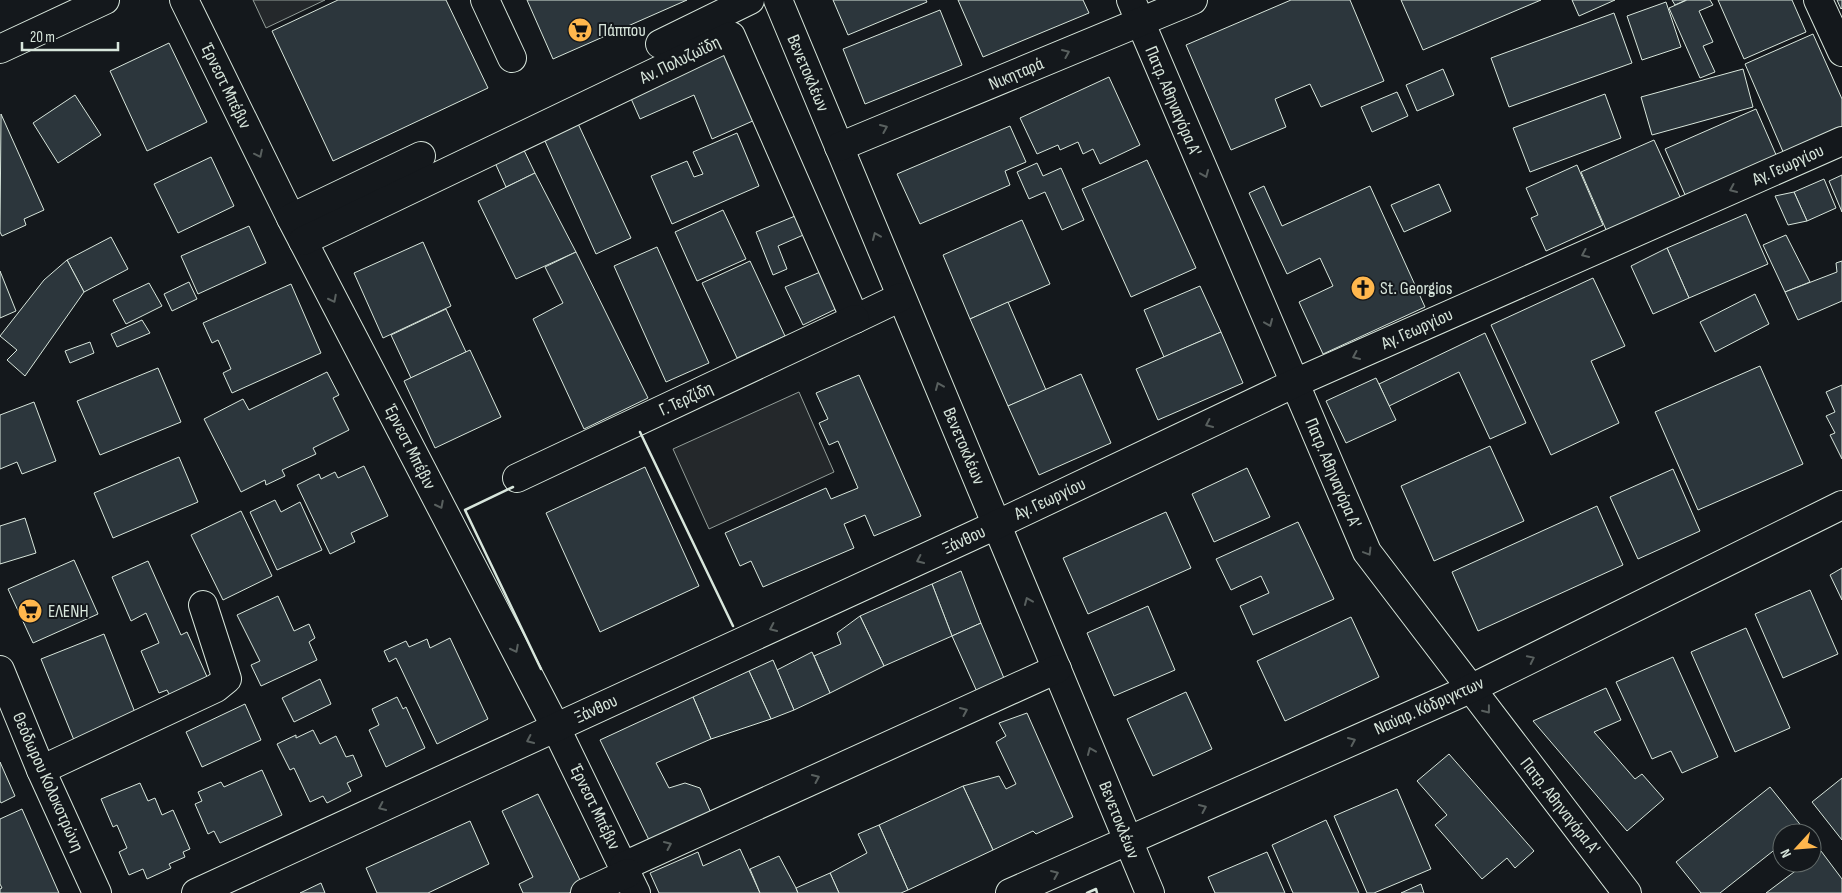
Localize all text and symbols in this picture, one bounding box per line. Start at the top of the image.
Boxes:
supermarket icon: Πάππου [567,17,593,43]
scale bar [22,20,119,52]
place label: Πάππου [598,20,646,41]
text: 20 m [30,28,55,47]
street label: Αν. Πολυζωϊδη [635,31,724,89]
street label: Βενετοκλέων [782,31,834,115]
street label: Έρνεστ Μπέβιν [196,39,256,132]
street label: Πατρ. Αθηναγόρα Α' [1140,43,1206,159]
one-way arrow [1061,48,1070,59]
street label: Νικηταρά [985,53,1047,95]
one-way arrow [879,124,888,135]
street label: Αγ. Γεωργίου [1748,140,1827,190]
one-way arrow [253,148,263,157]
one-way arrow [1198,169,1209,178]
one-way arrow [1729,182,1738,193]
one-way arrow [872,233,882,241]
one-way arrow [1581,248,1590,259]
church icon: St. Georgios [1350,275,1376,301]
place label: St. Georgios [1380,278,1453,299]
one-way arrow [327,293,337,302]
street label: Αγ. Γεωργίου [1377,304,1456,354]
one-way arrow [1262,318,1273,327]
one-way arrow [1352,349,1361,360]
street label: Γ. Τερζίδη [656,377,716,421]
one-way arrow [934,382,945,391]
street label: Έρνεστ Μπέβιν [379,400,440,493]
street label: Βενετοκλέων [938,404,990,488]
street label: Πατρ. Αθηναγόρα Α' [1300,415,1366,531]
one-way arrow [1205,418,1214,428]
street label: Αγ. Γεωργίου [1010,473,1089,525]
one-way arrow [434,500,444,509]
street label: Ξάνθου [939,521,989,559]
one-way arrow [1362,547,1372,556]
one-way arrow [916,553,925,564]
one-way arrow [1024,597,1035,606]
supermarket icon: ΕΛΕΝΗ [17,598,43,624]
place label: ΕΛΕΝΗ [48,601,89,622]
one-way arrow [769,621,778,632]
one-way arrow [509,644,519,653]
one-way arrow [1526,655,1535,665]
street label: Ναύαρ. Κόδριγκτων [1371,672,1487,740]
street label: Ξάνθου [571,690,621,728]
one-way arrow [1481,704,1489,713]
one-way arrow [959,707,968,717]
street label: Θεόδωρου Κολοκοτρώνη [8,709,88,855]
one-way arrow [526,733,535,744]
one-way arrow [1346,738,1355,748]
one-way arrow [1086,747,1097,756]
street label: Πατρ. Αθηναγόρα Α' [1516,753,1604,859]
street label: Έρνεστ Μπέβιν [565,760,625,853]
one-way arrow [811,774,820,785]
street label: Βενετοκλέων [1094,778,1144,862]
one-way arrow [378,801,387,812]
one-way arrow [1198,803,1207,814]
north arrow [1772,823,1822,873]
one-way arrow [663,841,672,852]
text: N [1776,846,1795,861]
one-way arrow [1050,869,1059,880]

